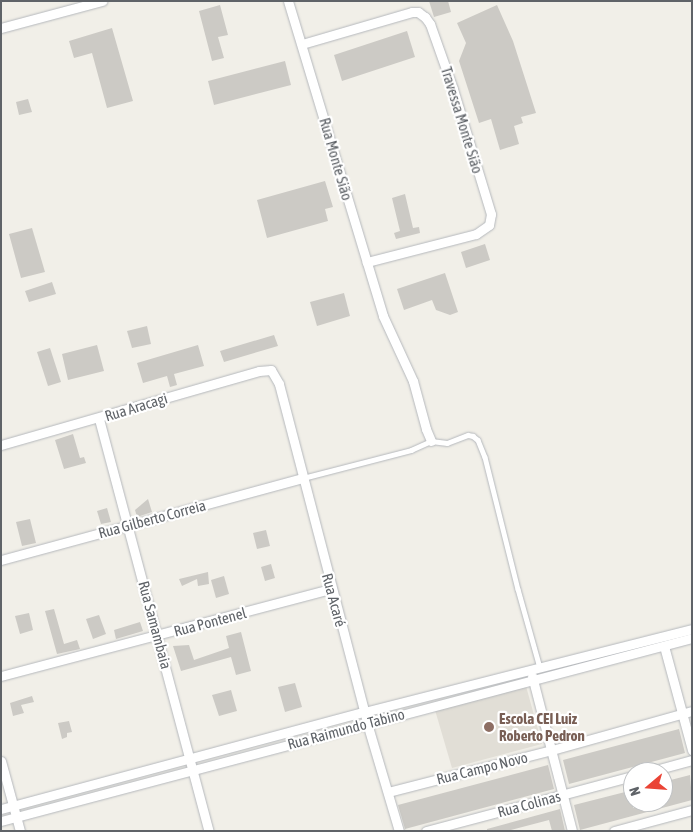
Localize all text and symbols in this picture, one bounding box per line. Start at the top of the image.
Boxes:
street label: Travessa Monte Sião [437,65,487,175]
street label: Rua Monte Sião [316,116,356,202]
street label: Rua Aracagi [102,389,170,425]
street label: Rua Gilberto Correia [96,496,208,542]
street label: Rua Acaré [318,571,350,629]
street label: Rua Samambaia [135,579,175,671]
street label: Rua Pontenel [172,604,248,640]
street label: Rua Raimundo Tabino [285,705,407,753]
place label: Escola CEI Luiz Roberto Pedron [499,709,585,744]
marker: Escola CEI Luiz Roberto Pedron [483,721,495,733]
street label: Rua Campo Novo [435,748,529,788]
north arrow [623,762,673,812]
text: N [626,785,644,798]
street label: Rua Colinas [495,787,563,821]

